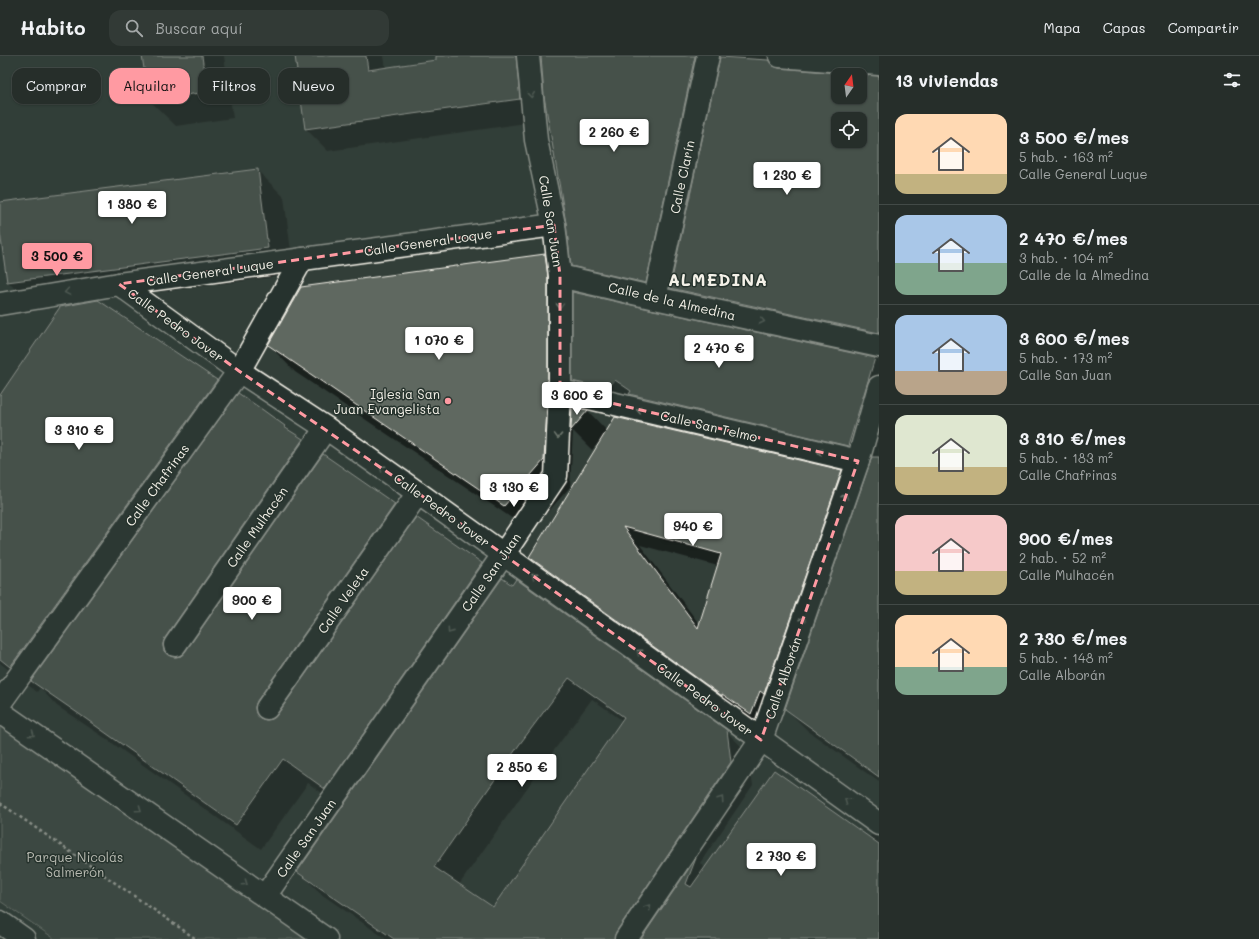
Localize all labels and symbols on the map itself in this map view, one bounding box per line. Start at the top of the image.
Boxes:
north arrow [831,68,867,104]
one-way arrow [527,92,536,98]
pin: 2 260 € [577,119,651,153]
street label: Calle Clarín [665,139,698,215]
pin: 1 230 € [750,162,824,196]
street label: Calle San Juan [536,174,567,268]
pin: 1 380 € [95,191,169,225]
street label: Calle General Loque [363,224,493,259]
pin: 3 500 € [20,243,94,277]
street label: Calle General Luque [145,254,275,289]
district label: ALMEDINA [668,268,768,290]
street label: Calle de la Almedina [607,278,737,323]
street label: Calle Pedro Jover [125,284,228,365]
one-way arrow [64,288,70,296]
one-way arrow [556,303,564,309]
one-way arrow [759,317,765,325]
pin: 1 070 € [402,327,476,361]
pin: 2 470 € [682,335,756,369]
pin: 3 600 € [540,382,614,416]
place label: Iglesia San Juan Evangelista [334,385,440,417]
marker: Iglesia San Juan Evangelista [443,396,453,406]
one-way arrow [635,406,642,414]
street label: Calle San Telmo [659,406,760,445]
pin: 3 310 € [42,417,116,451]
one-way arrow [554,433,562,439]
street label: Calle Chafrinas [121,440,192,529]
one-way arrow [817,448,823,456]
one-way arrow [380,466,387,473]
street label: Calle Pedro Jover [391,469,494,550]
pin: 3 130 € [477,474,551,508]
street label: Calle Mulhacén [222,483,291,571]
one-way arrow [841,492,849,499]
pin: 940 € [665,513,721,547]
street label: Calle San Juan [457,529,524,614]
street label: Calle Veleta [313,563,372,636]
one-way arrow [531,574,538,581]
pin: 900 € [224,587,280,621]
one-way arrow [798,615,807,622]
one-way arrow [448,627,455,634]
street label: Calle Alborán [760,634,805,721]
one-way arrow [637,650,644,657]
street label: Calle Pedro Jover [654,658,757,739]
one-way arrow [28,729,35,737]
pin: 2 850 € [485,754,559,788]
street label: Calle San Juan [272,795,339,880]
one-way arrow [716,796,724,803]
one-way arrow [845,799,852,806]
one-way arrow [134,804,141,811]
pin: 2 730 € [744,843,818,877]
park label: Parque Nicolás Salmerón [27,848,123,880]
one-way arrow [241,878,248,886]
one-way arrow [643,904,651,911]

